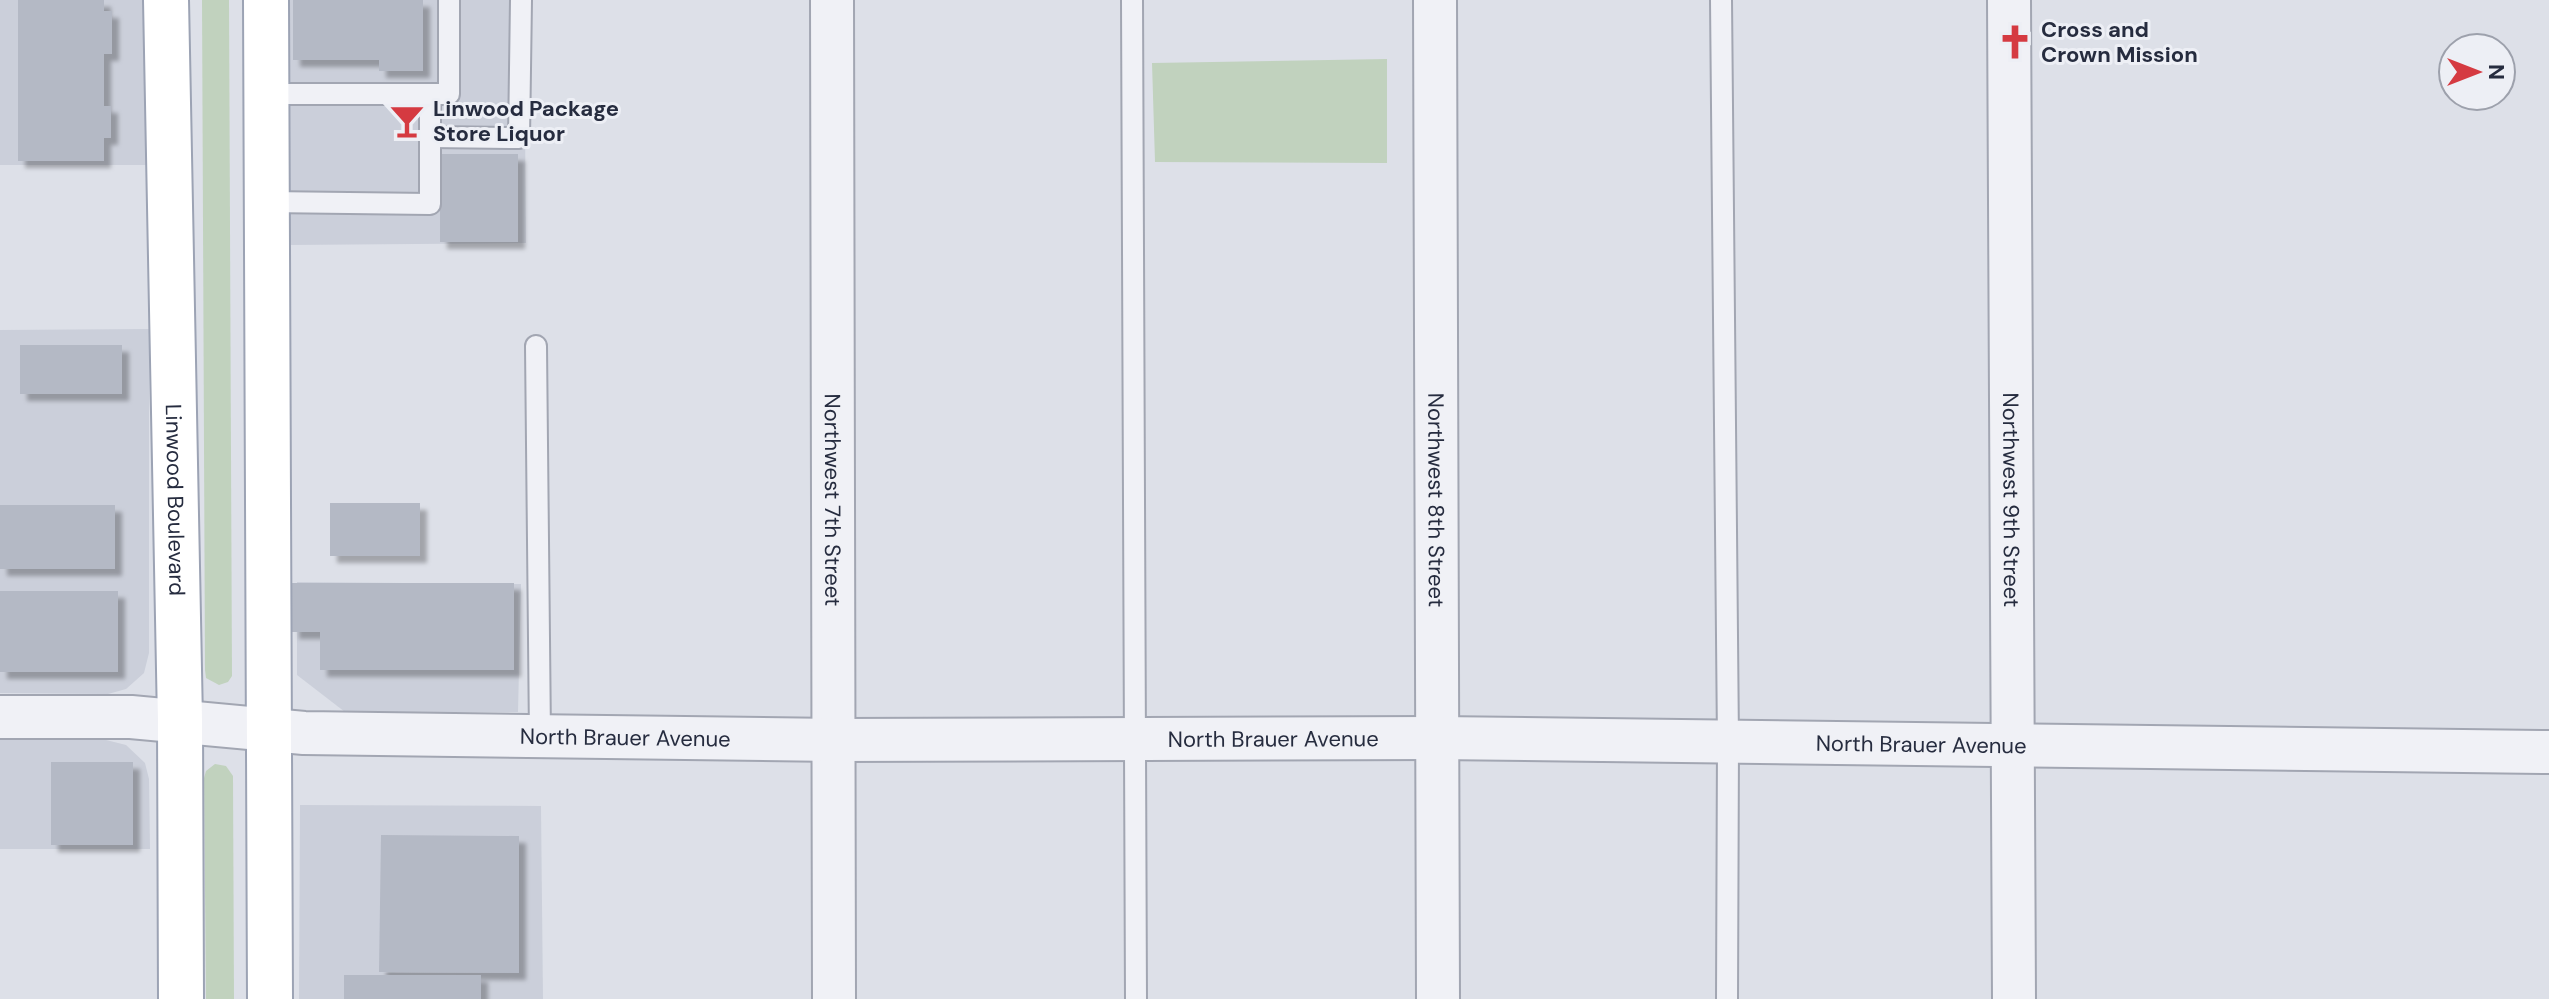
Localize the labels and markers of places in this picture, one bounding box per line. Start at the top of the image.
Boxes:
place label: Cross and Crown Mission [2041,15,2198,69]
church icon: Cross and Crown Mission [1996,23,2034,61]
place label: Linwood Package Store Liquor [433,94,619,148]
bar icon: Linwood Package Store Liquor [388,102,426,140]

